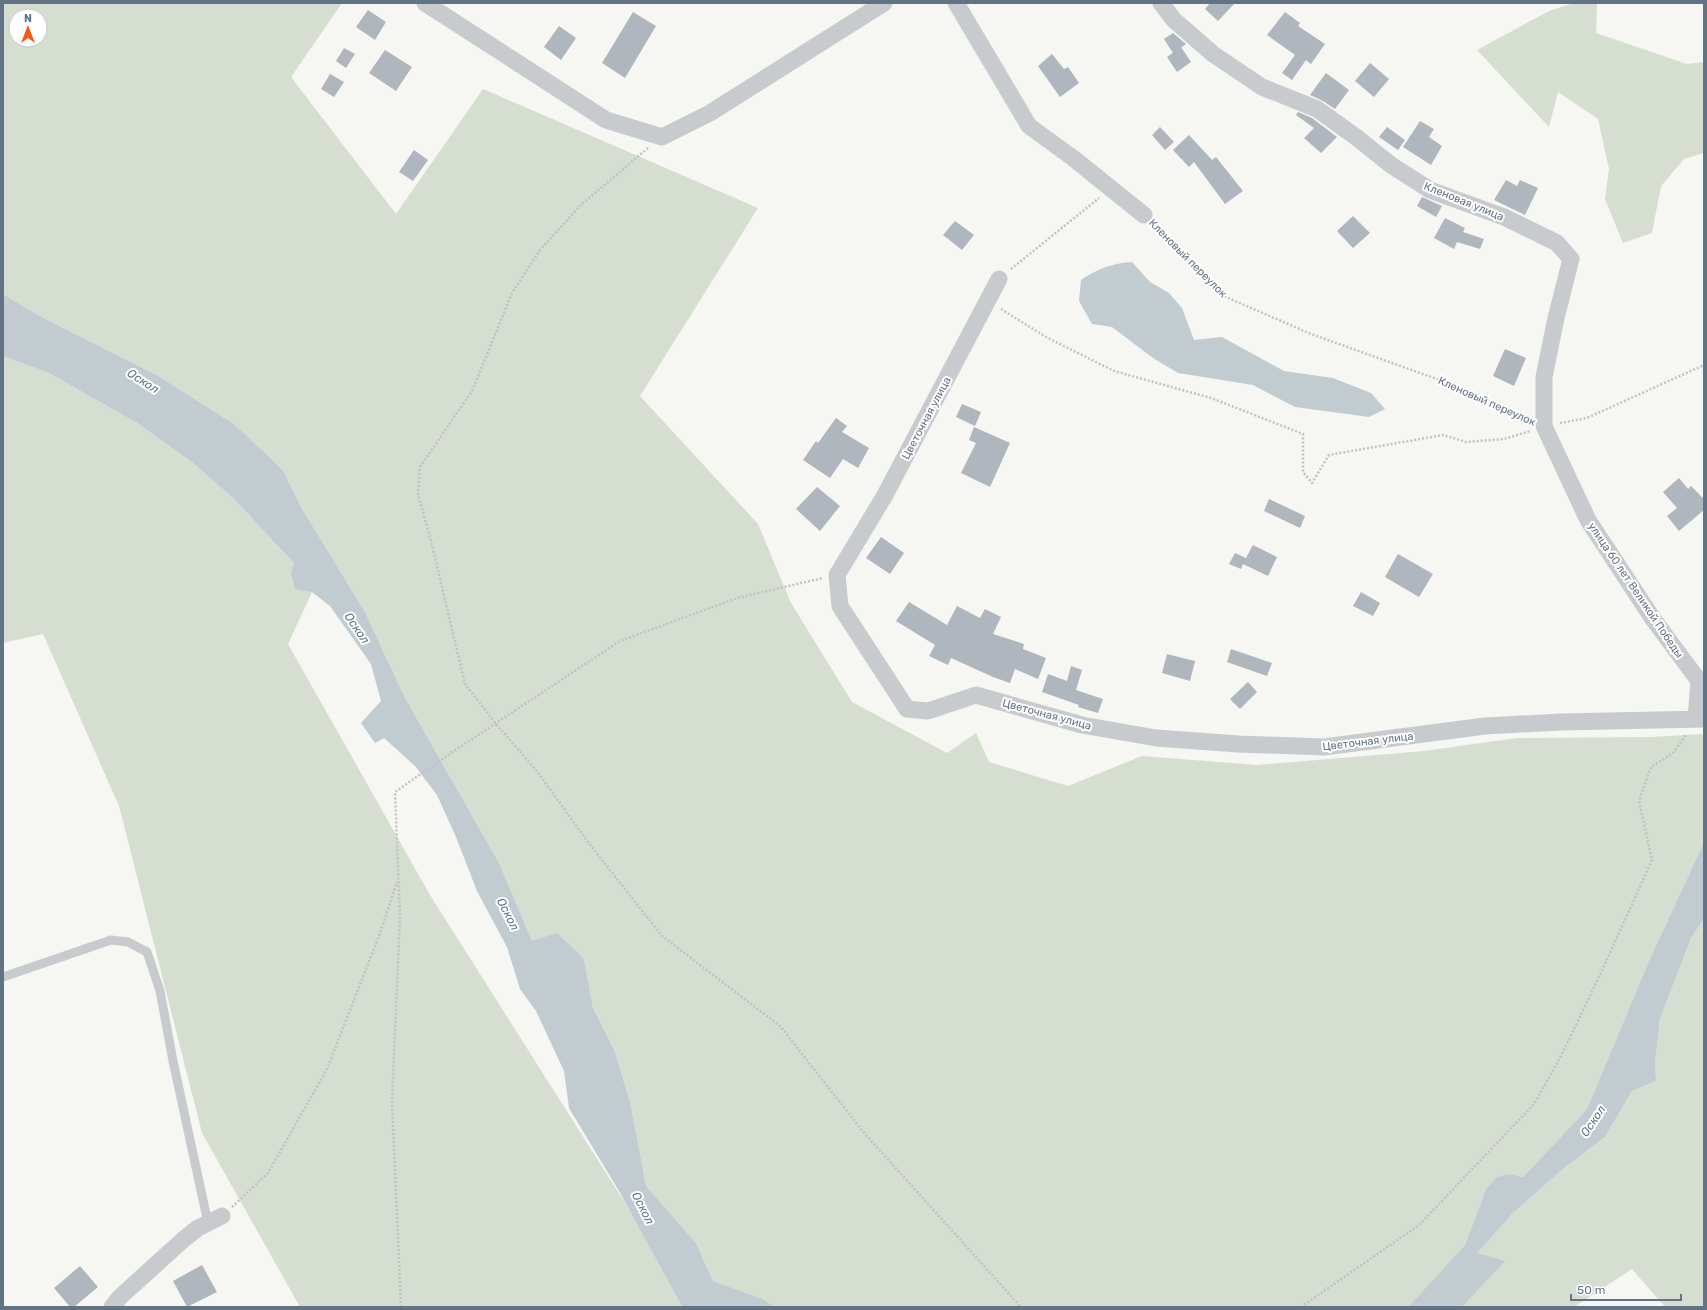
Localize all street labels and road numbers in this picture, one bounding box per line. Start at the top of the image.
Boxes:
street label: Кленовая улица [1422,179,1506,223]
street label: Кленовый переулок [1146,216,1230,300]
street label: Кленовый переулок [1436,374,1538,429]
street label: Цветочная улица [899,375,954,462]
street label: улица 60 лет Великой Победы [1585,520,1686,660]
street label: Цветочная улица [1001,696,1093,733]
street label: Цветочная улица [1322,729,1414,754]

